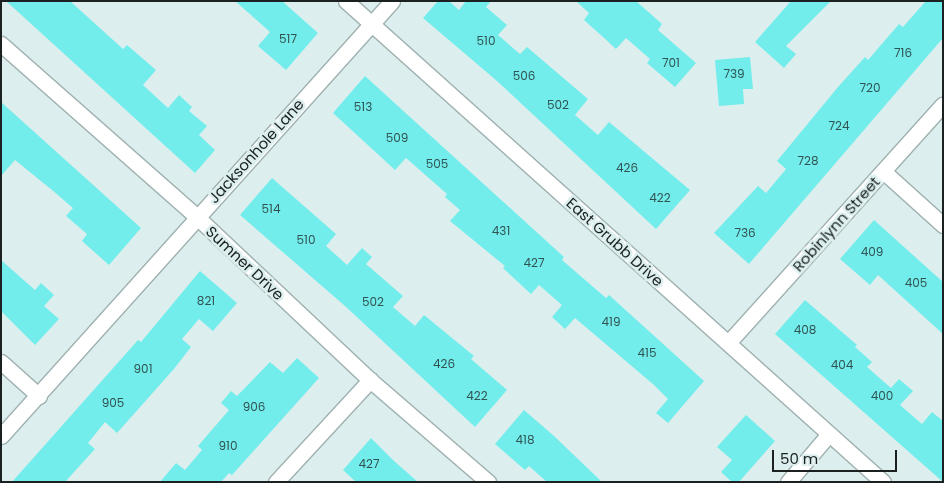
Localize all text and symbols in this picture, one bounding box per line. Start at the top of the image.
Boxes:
house number: 517 [279,32,297,46]
house number: 510 [477,34,495,48]
house number: 716 [894,46,912,60]
house number: 701 [662,56,680,70]
house number: 739 [723,67,745,81]
house number: 506 [513,69,535,83]
house number: 720 [860,81,880,95]
street label: Jacksonhole Lane [205,95,307,207]
house number: 502 [547,98,569,112]
house number: 513 [354,100,372,114]
house number: 724 [829,119,849,133]
house number: 509 [386,131,408,145]
house number: 728 [797,154,819,168]
house number: 505 [426,157,448,171]
house number: 426 [616,161,638,175]
street label: Robinlynn Street [789,173,883,275]
house number: 422 [649,191,671,205]
street label: East Grubb Drive [563,194,667,290]
house number: 514 [262,202,280,216]
street label: Sumner Drive [202,222,288,304]
house number: 431 [492,224,510,238]
house number: 736 [734,226,756,240]
house number: 510 [297,233,315,247]
house number: 409 [861,245,883,259]
house number: 427 [524,256,544,270]
house number: 405 [905,276,927,290]
house number: 821 [197,294,215,308]
house number: 502 [362,295,384,309]
house number: 419 [602,315,620,329]
house number: 408 [794,323,816,337]
house number: 415 [638,346,656,360]
house number: 426 [433,357,455,371]
house number: 404 [831,358,853,372]
house number: 901 [134,362,152,376]
house number: 422 [466,389,488,403]
house number: 400 [871,389,893,403]
house number: 905 [102,396,124,410]
house number: 906 [243,400,265,414]
house number: 418 [516,433,534,447]
house number: 910 [219,439,237,453]
scale bar [774,440,899,472]
text: 50 m [780,448,818,469]
house number: 427 [359,457,379,471]

